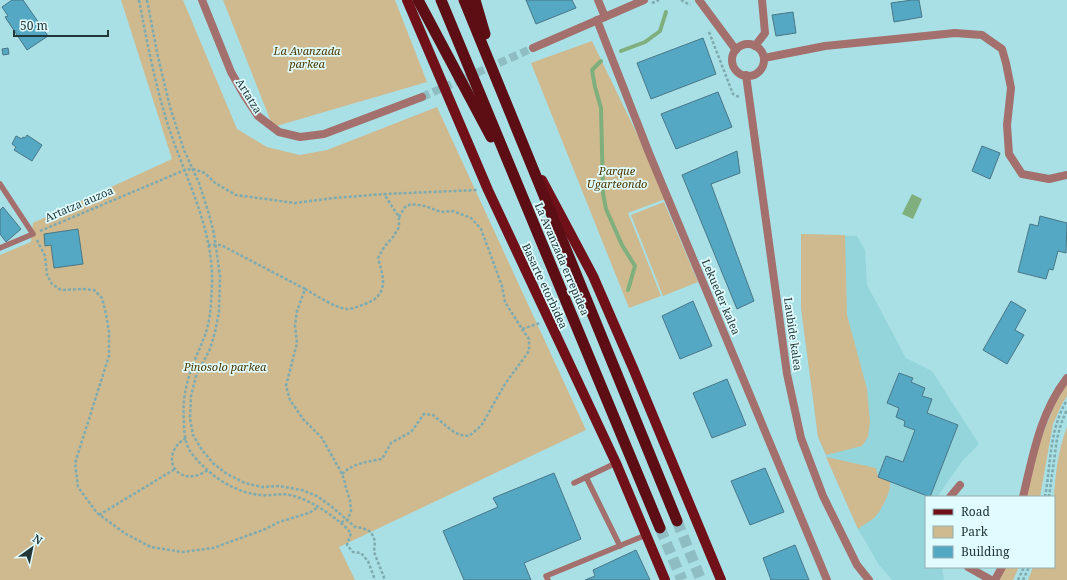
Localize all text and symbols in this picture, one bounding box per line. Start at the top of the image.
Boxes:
scale bar [14,12,108,38]
text: 50 m [20,17,48,34]
park label: La Avanzada parkea [273,43,341,71]
street label: Artatza [233,75,266,116]
park label: Parque Ugarteondo [587,163,647,191]
street label: Artatza auzoa [42,182,115,225]
street label: La Avanzada errepidea [532,200,593,318]
street label: Basarte etorbidea [519,241,572,331]
street label: Lekueder kalea [699,257,744,337]
street label: Laubide kalea [781,296,806,372]
park label: Pinosolo parkea [183,359,267,374]
legend [925,496,1055,568]
text: Road [961,503,991,520]
text: Park [961,523,989,540]
north arrow [12,528,52,568]
text: N [30,531,46,548]
text: Building [961,543,1010,560]

